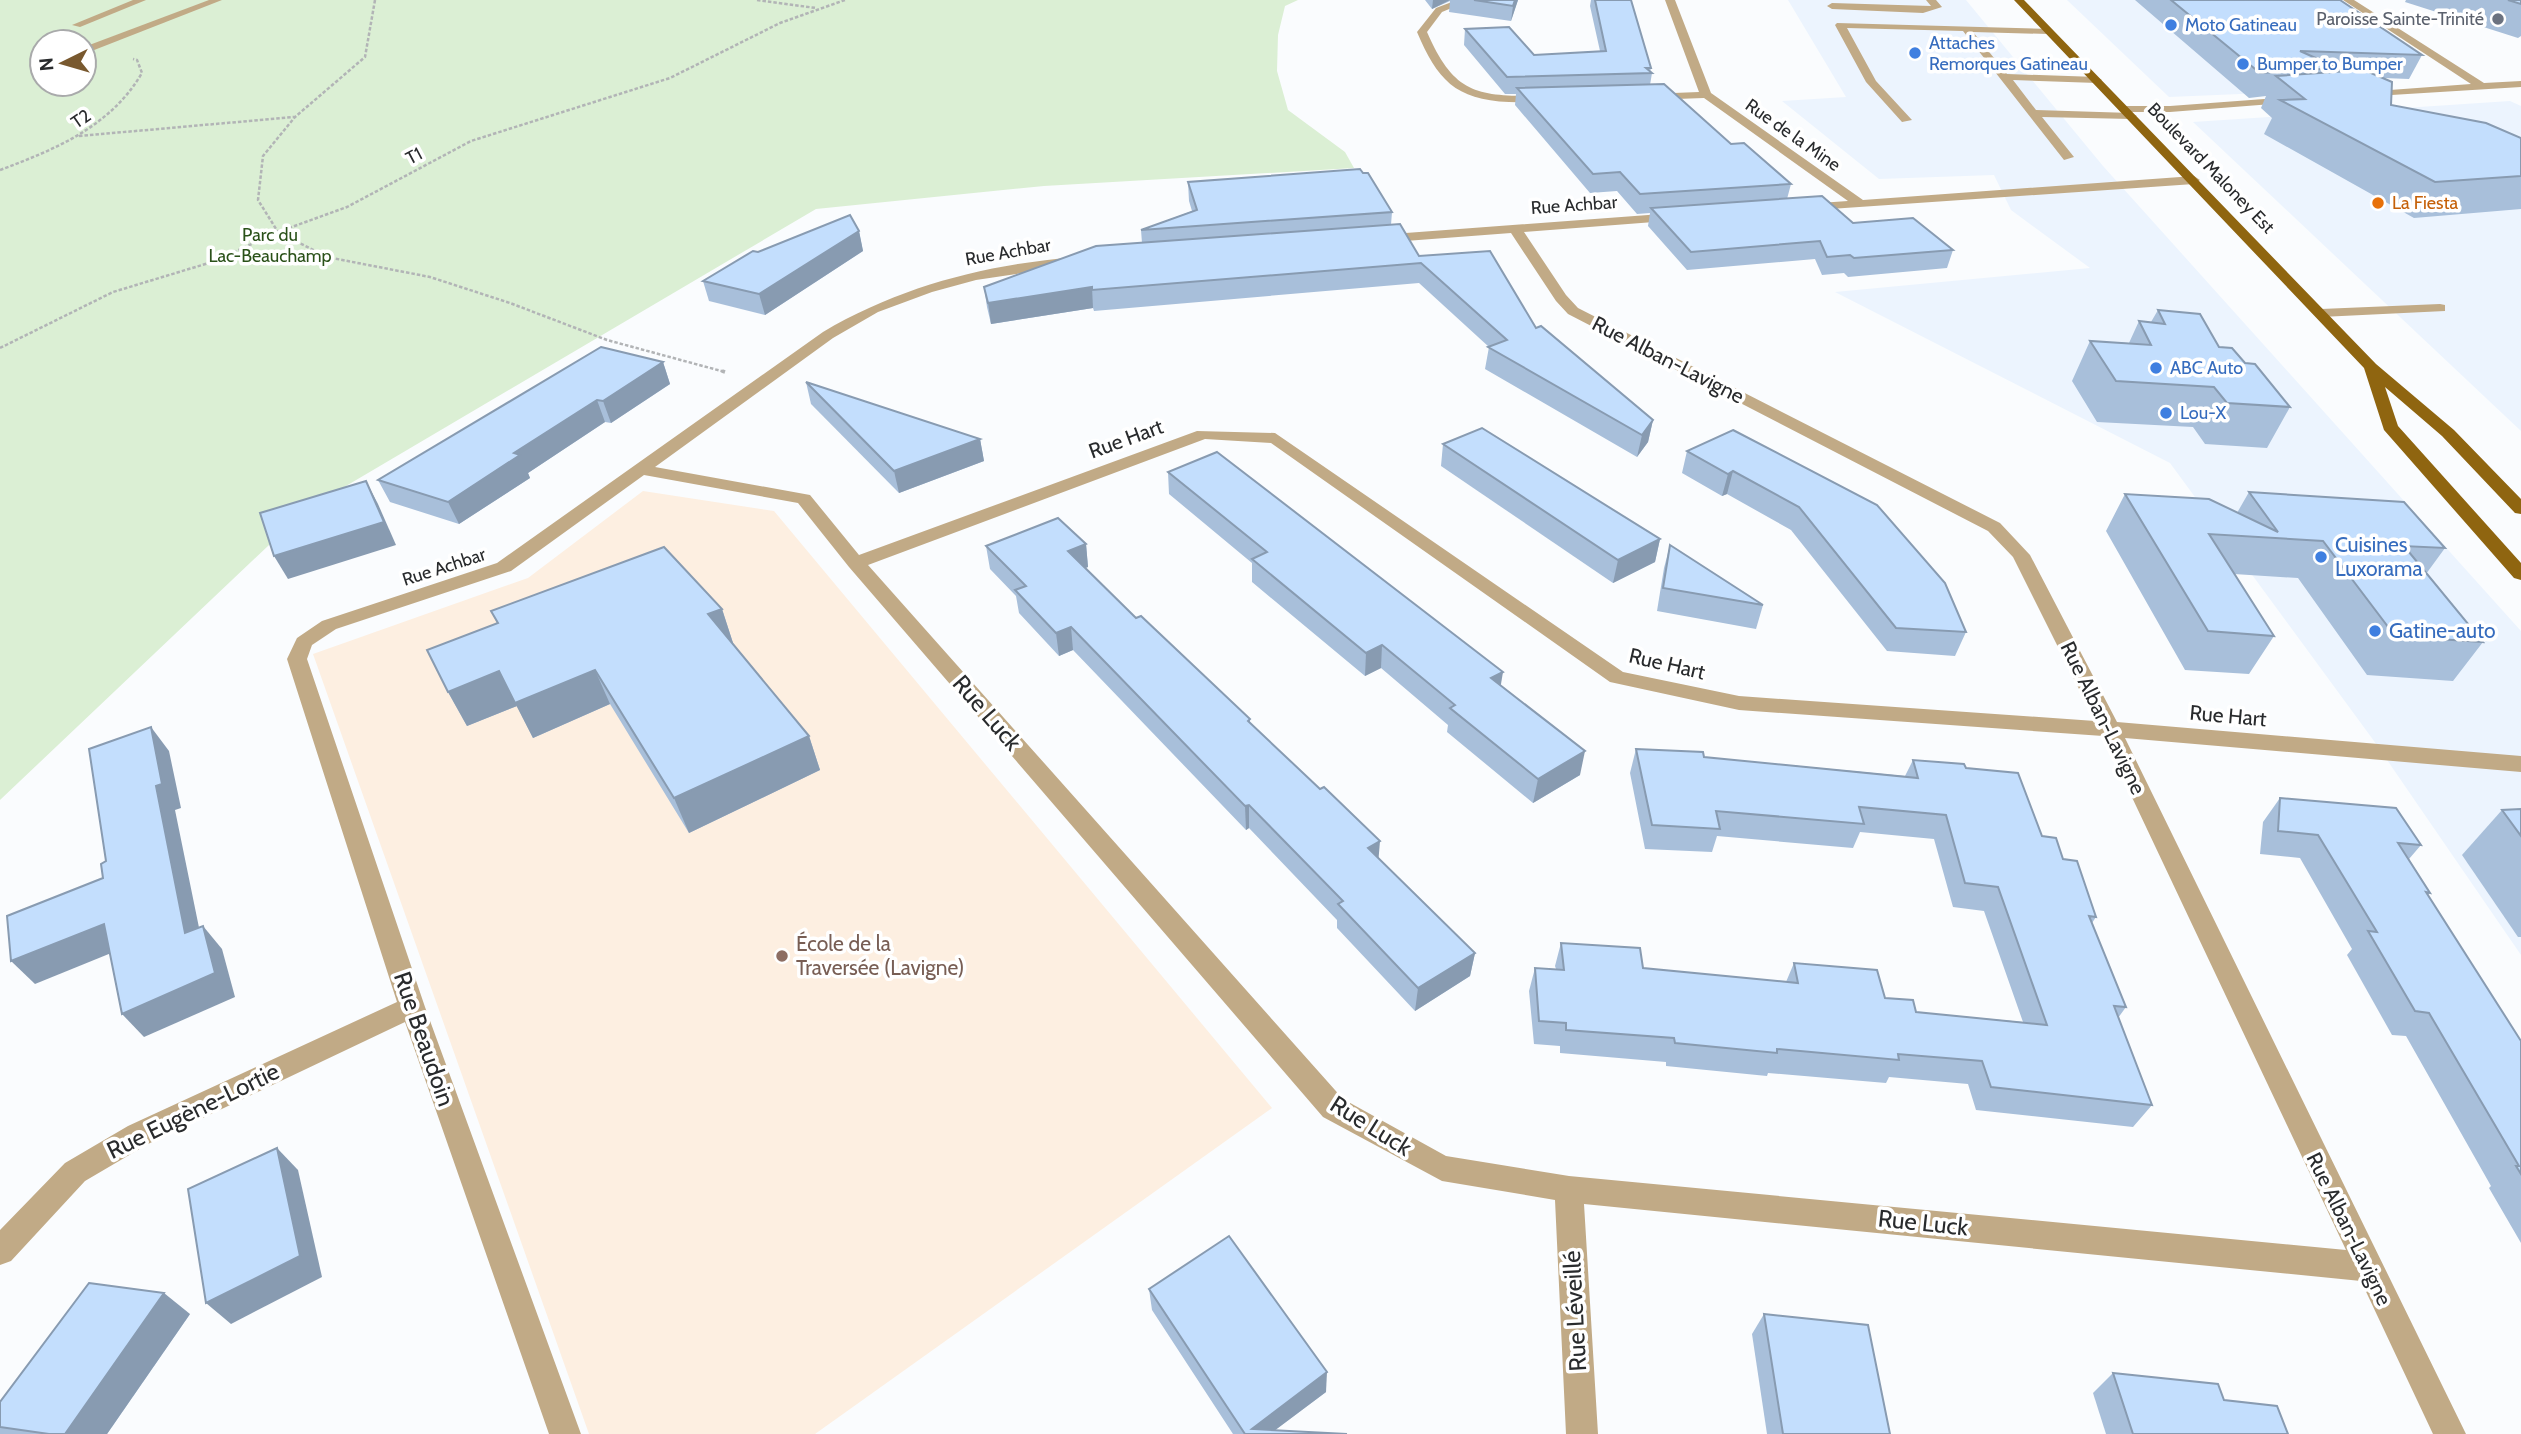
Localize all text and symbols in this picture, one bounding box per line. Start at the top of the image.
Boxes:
place label: Paroisse Sainte-Trinité [2316,8,2484,30]
marker: Paroisse Sainte-Trinité [2490,11,2506,27]
place label: Moto Gatineau [2185,14,2297,36]
marker: Moto Gatineau [2163,17,2179,33]
north arrow [28,28,98,98]
place label: Attaches Remorques Gatineau [1929,32,2088,75]
marker: Attaches Remorques Gatineau [1907,45,1923,61]
place label: Bumper to Bumper [2257,53,2403,75]
marker: Bumper to Bumper [2235,56,2251,72]
text: N [35,57,59,72]
street label: Rue de la Mine [1741,94,1845,176]
street label: Boulevard Maloney Est [2143,98,2279,238]
street label: T2 [67,105,95,133]
street label: T1 [402,143,426,169]
street label: Rue Achbar [1530,191,1618,219]
place label: La Fiesta [2392,192,2459,214]
marker: La Fiesta [2370,195,2386,211]
park label: Parc du Lac-Beauchamp [208,224,332,267]
street label: Rue Achbar [964,234,1053,270]
street label: Rue Alban-Lavigne [1588,311,1749,409]
place label: ABC Auto [2170,357,2243,379]
marker: ABC Auto [2148,360,2164,376]
place label: Lou-X [2180,402,2227,424]
marker: Lou-X [2158,405,2174,421]
street label: Rue Hart [1085,414,1166,463]
place label: Cuisines Luxorama [2335,532,2423,581]
street label: Rue Achbar [399,543,489,591]
marker: Cuisines Luxorama [2313,549,2329,565]
place label: Gatine-auto [2389,618,2496,643]
marker: Gatine-auto [2367,623,2383,639]
street label: Rue Alban-Lavigne [2056,637,2151,799]
street label: Rue Hart [1627,643,1708,684]
street label: Rue Luck [947,669,1028,757]
street label: Rue Hart [2188,700,2268,731]
place label: École de la Traversée (Lavigne) [796,931,964,980]
marker: École de la Traversée (Lavigne) [774,948,790,964]
street label: Rue Beaudoin [388,968,461,1110]
street label: Rue Eugène-Lortie [102,1056,284,1165]
street label: Rue Luck [1325,1089,1418,1162]
street label: Rue Alban-Lavigne [2302,1148,2397,1310]
street label: Rue Luck [1877,1203,1970,1242]
street label: Rue Léveillé [1557,1250,1592,1372]

